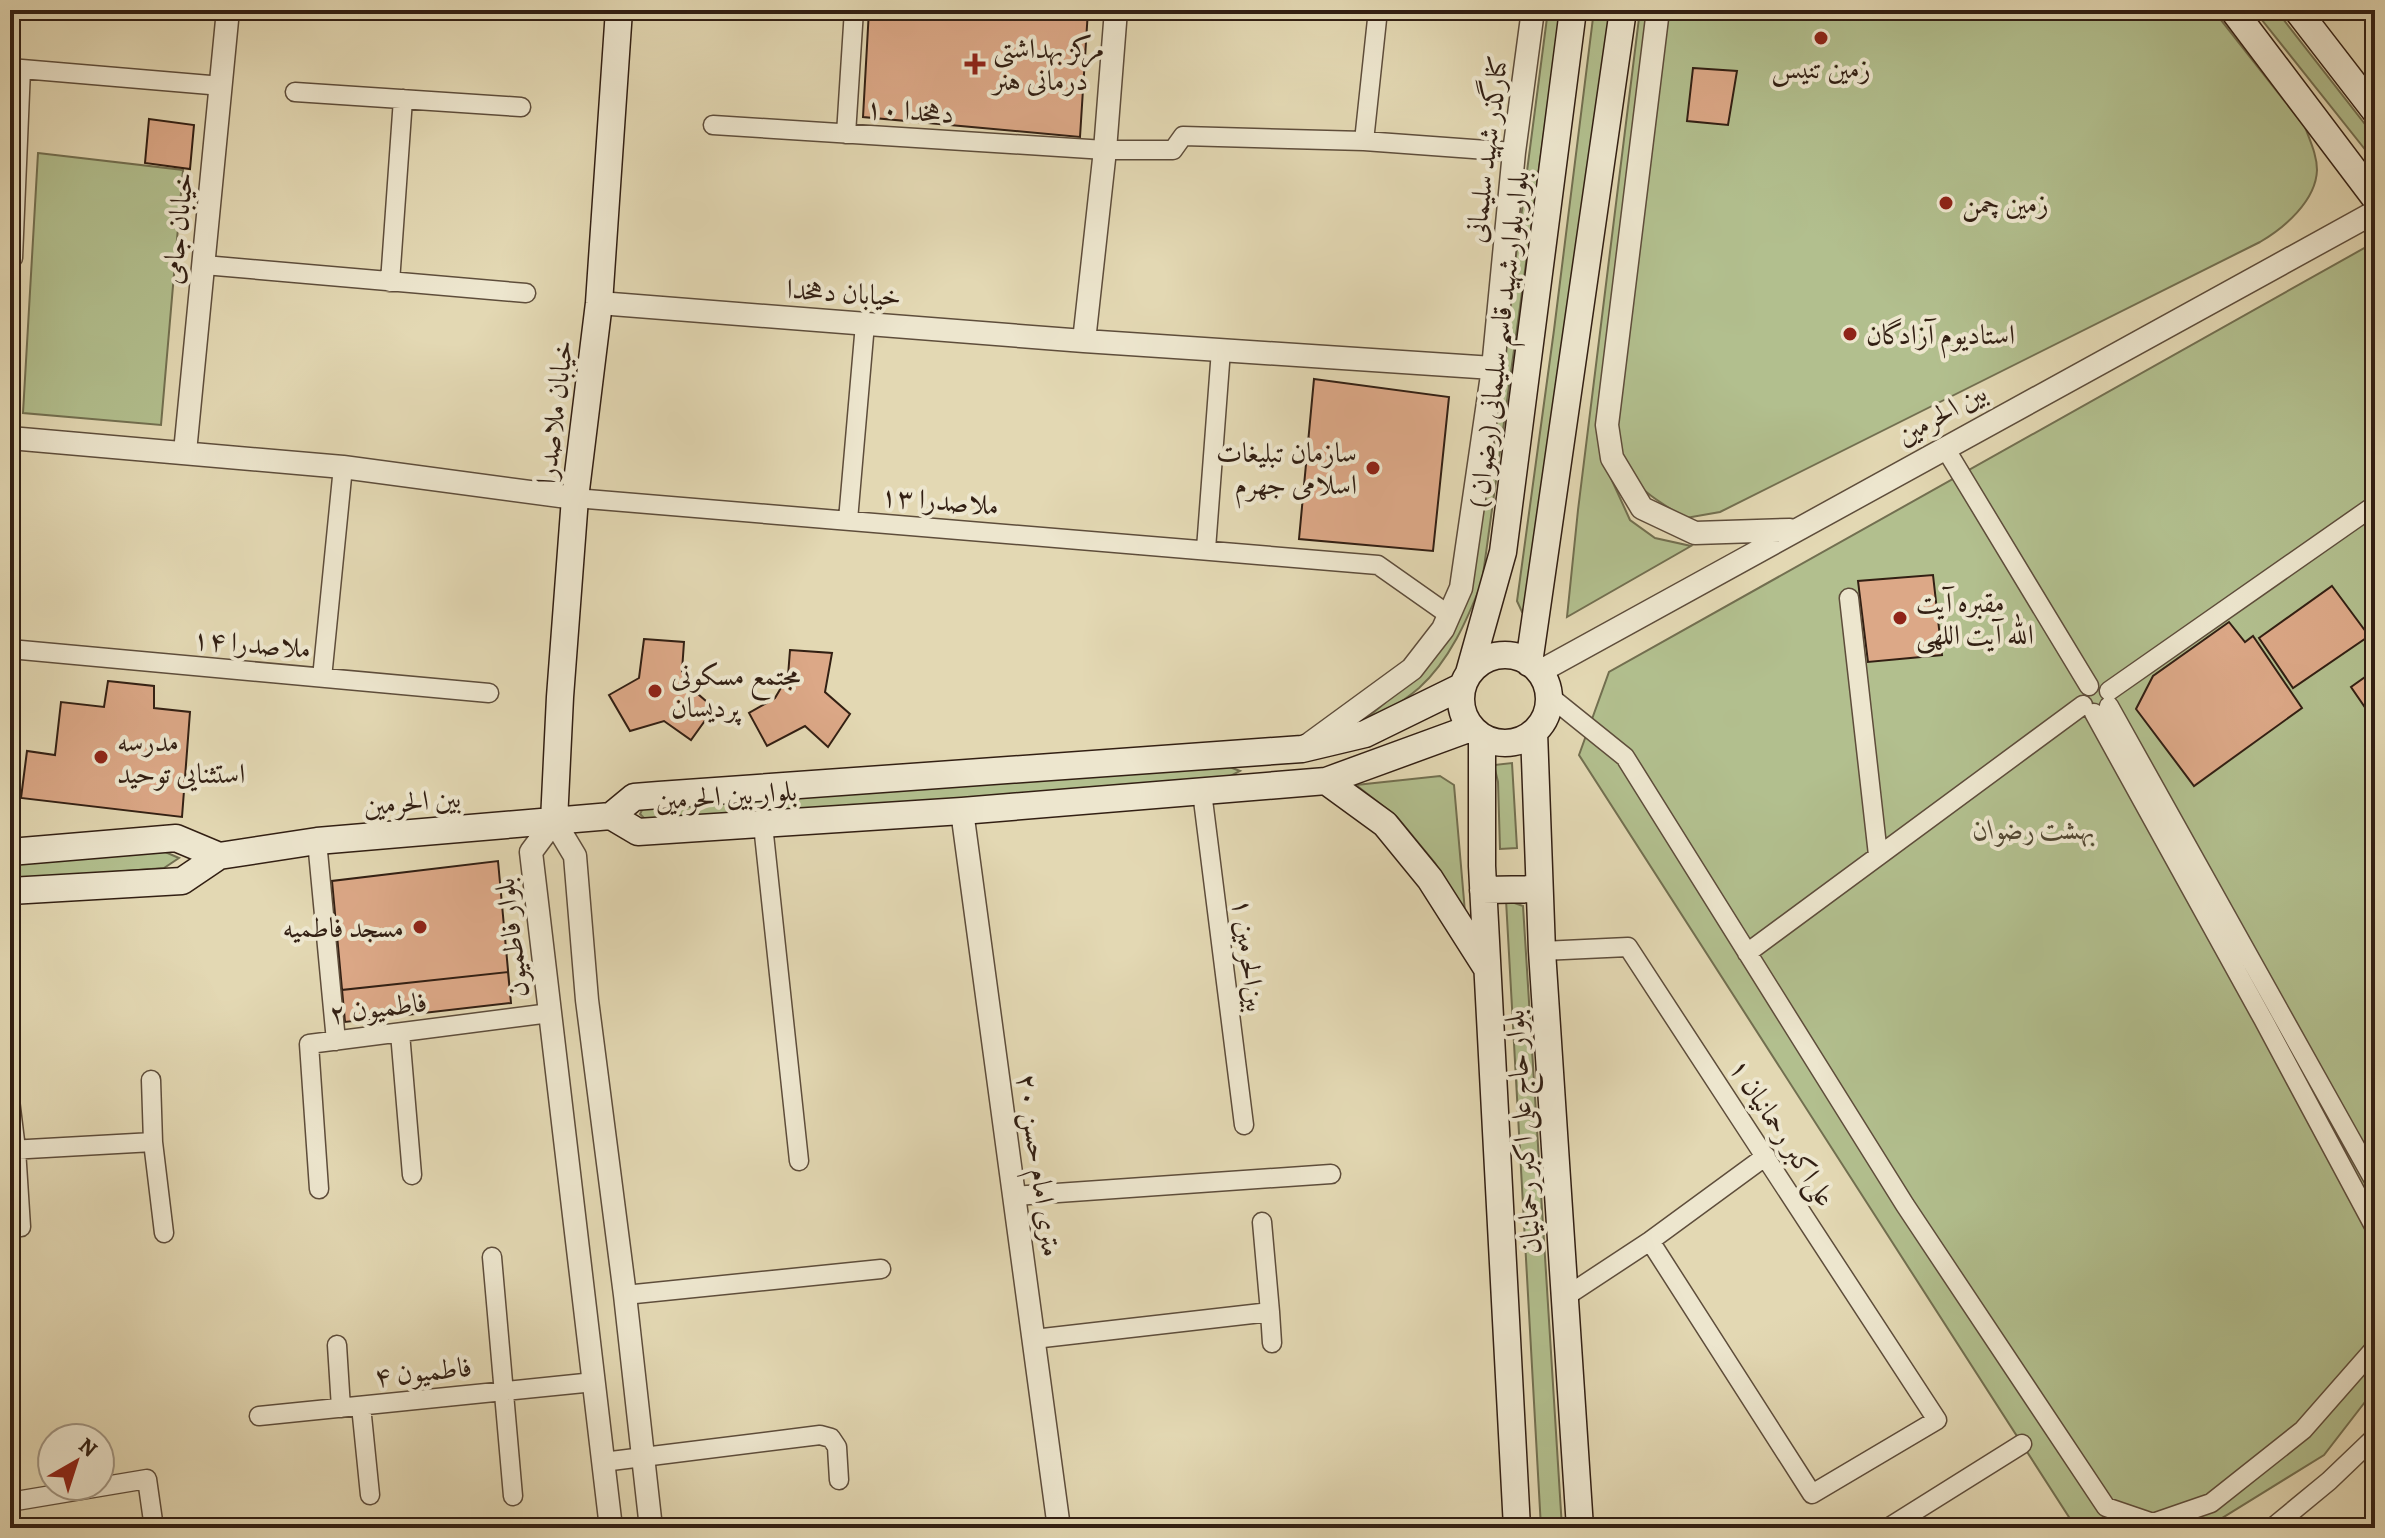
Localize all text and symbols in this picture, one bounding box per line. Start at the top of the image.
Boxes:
marker: زمین تنیس [1812,29,1830,47]
place label: مرکز بهداشتی درمانی هنر [990,30,1105,100]
place label: زمین تنیس [1771,50,1871,88]
marker: مرکز بهداشتی درمانی هنر [964,53,986,75]
street label: کنارگذر شهید سلیمانی [1456,53,1517,245]
street label: دهخدا ۱۰ [865,89,955,133]
street label: بلوار بلوار شهید قاسم سلیمانی (رضوان ) [1459,168,1546,511]
street label: خیابان جامی [153,170,203,286]
place label: زمین چمن [1962,185,2049,223]
marker: زمین چمن [1937,194,1955,212]
street label: خیابان دهخدا [785,270,903,316]
place label: استادیوم آزادگان [1866,316,2015,359]
marker: استادیوم آزادگان [1841,325,1859,343]
street label: خیابان ملاصدرا [527,338,583,486]
street label: بین الحرمین [1890,374,1993,454]
place label: سازمان تبلیغات اسلامی جهرم [1216,434,1357,509]
marker: سازمان تبلیغات اسلامی جهرم [1364,459,1382,477]
street label: ملاصدرا ۱۳ [879,477,1001,525]
place label: مقبره آیت الله آیت اللهی [1916,584,2034,654]
marker: مقبره آیت الله آیت اللهی [1891,609,1909,627]
street label: ملاصدرا ۱۴ [191,620,313,668]
place label: مجتمع مسکونی پردیسان [671,657,801,727]
marker: مجتمع مسکونی پردیسان [646,682,664,700]
place label: مدرسه استثنایی توحید [117,723,245,793]
marker: مدرسه استثنایی توحید [92,748,110,766]
street label: بلوار بین الحرمین [654,772,798,820]
street label: بین الحرمین [362,779,462,825]
park label: بهشت رضوان [1973,811,2095,849]
street label: بلوار فاطمیون [486,876,538,1000]
street label: بین‌الحرمین ۱ [1223,896,1275,1014]
place label: مسجد فاطمیه [283,909,404,947]
marker: مسجد فاطمیه [411,918,429,936]
street label: فاطمیون ۲ [327,983,429,1033]
street label: بلوار حاج علی اکبر رحمانیان [1496,1008,1556,1255]
street label: علی‌اکبر رحمانیان ۱ [1719,1051,1844,1215]
street label: ۲۰ متری امام حسن [1002,1071,1071,1260]
street label: فاطمیون ۴ [372,1348,474,1396]
north arrow [36,1422,116,1502]
text: N [72,1431,104,1464]

